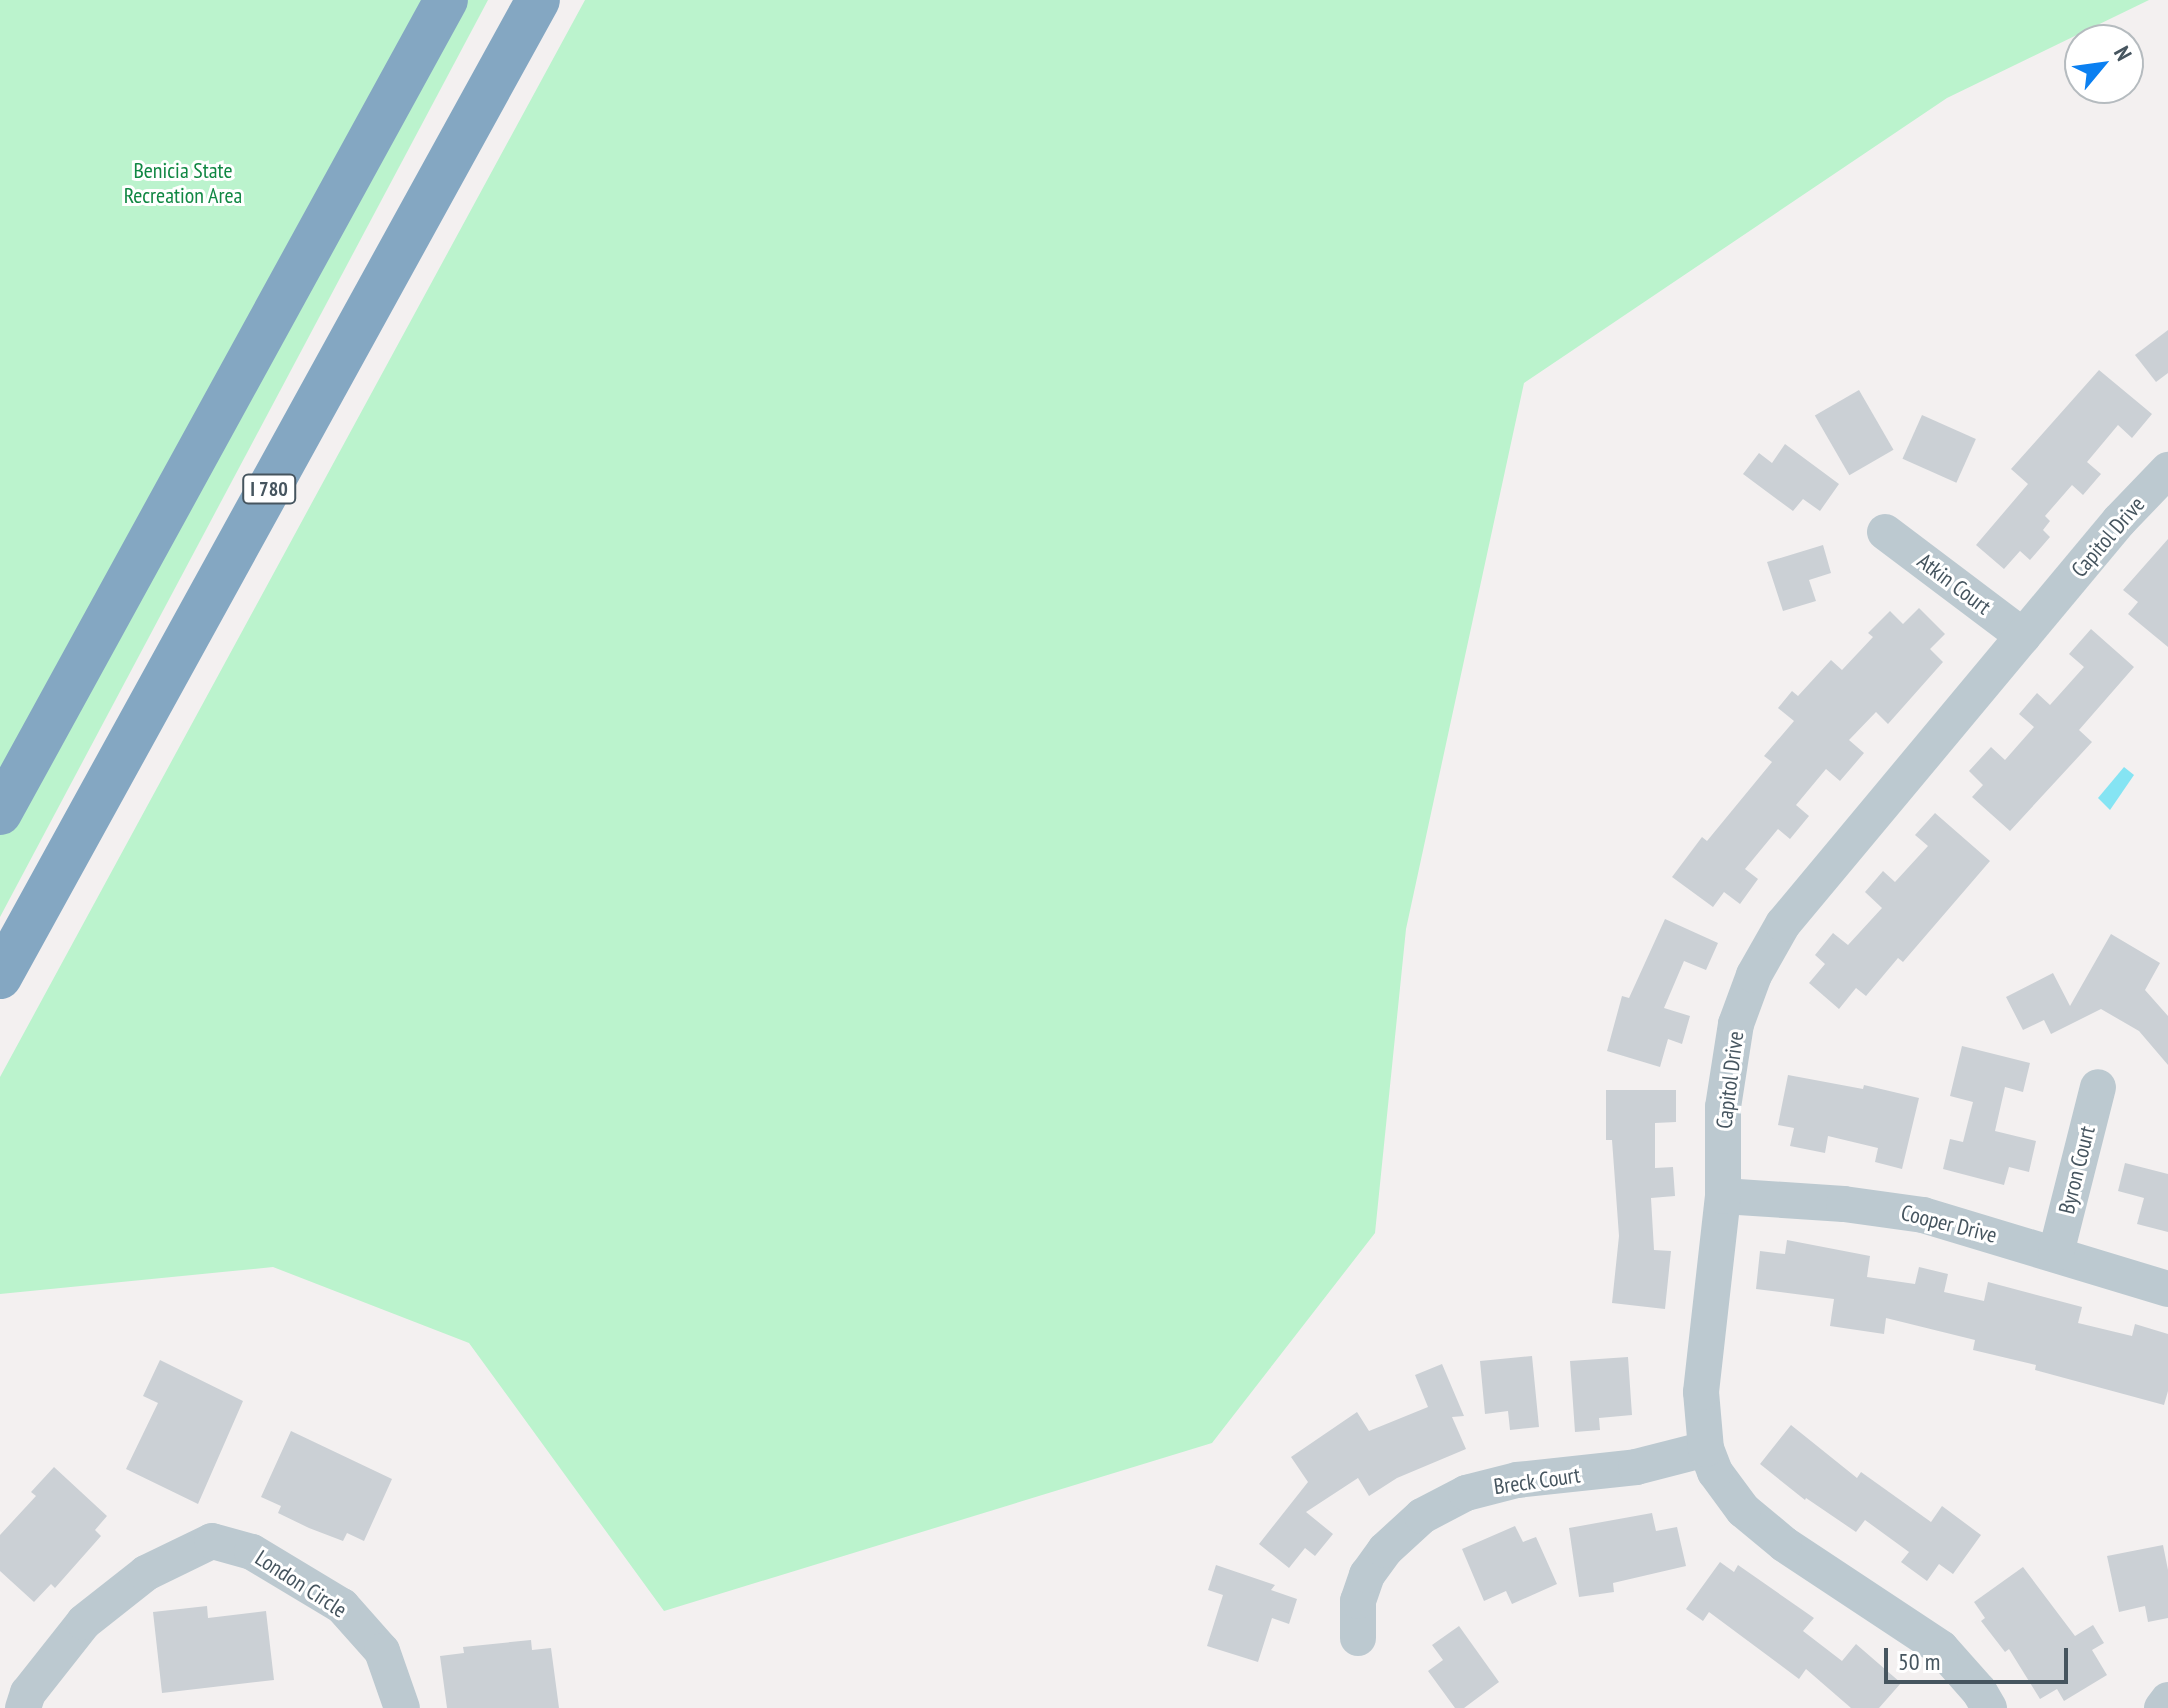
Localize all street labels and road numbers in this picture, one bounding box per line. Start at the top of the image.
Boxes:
road number: I 780 [241,473,297,505]
street label: Capitol Drive [2066,491,2150,583]
street label: Atkin Court [1912,548,1996,620]
street label: Capitol Drive [1711,1030,1749,1130]
street label: Byron Court [2053,1123,2101,1217]
street label: Cooper Drive [1898,1199,2000,1249]
street label: Breck Court [1492,1462,1582,1500]
street label: London Circle [250,1545,352,1623]

